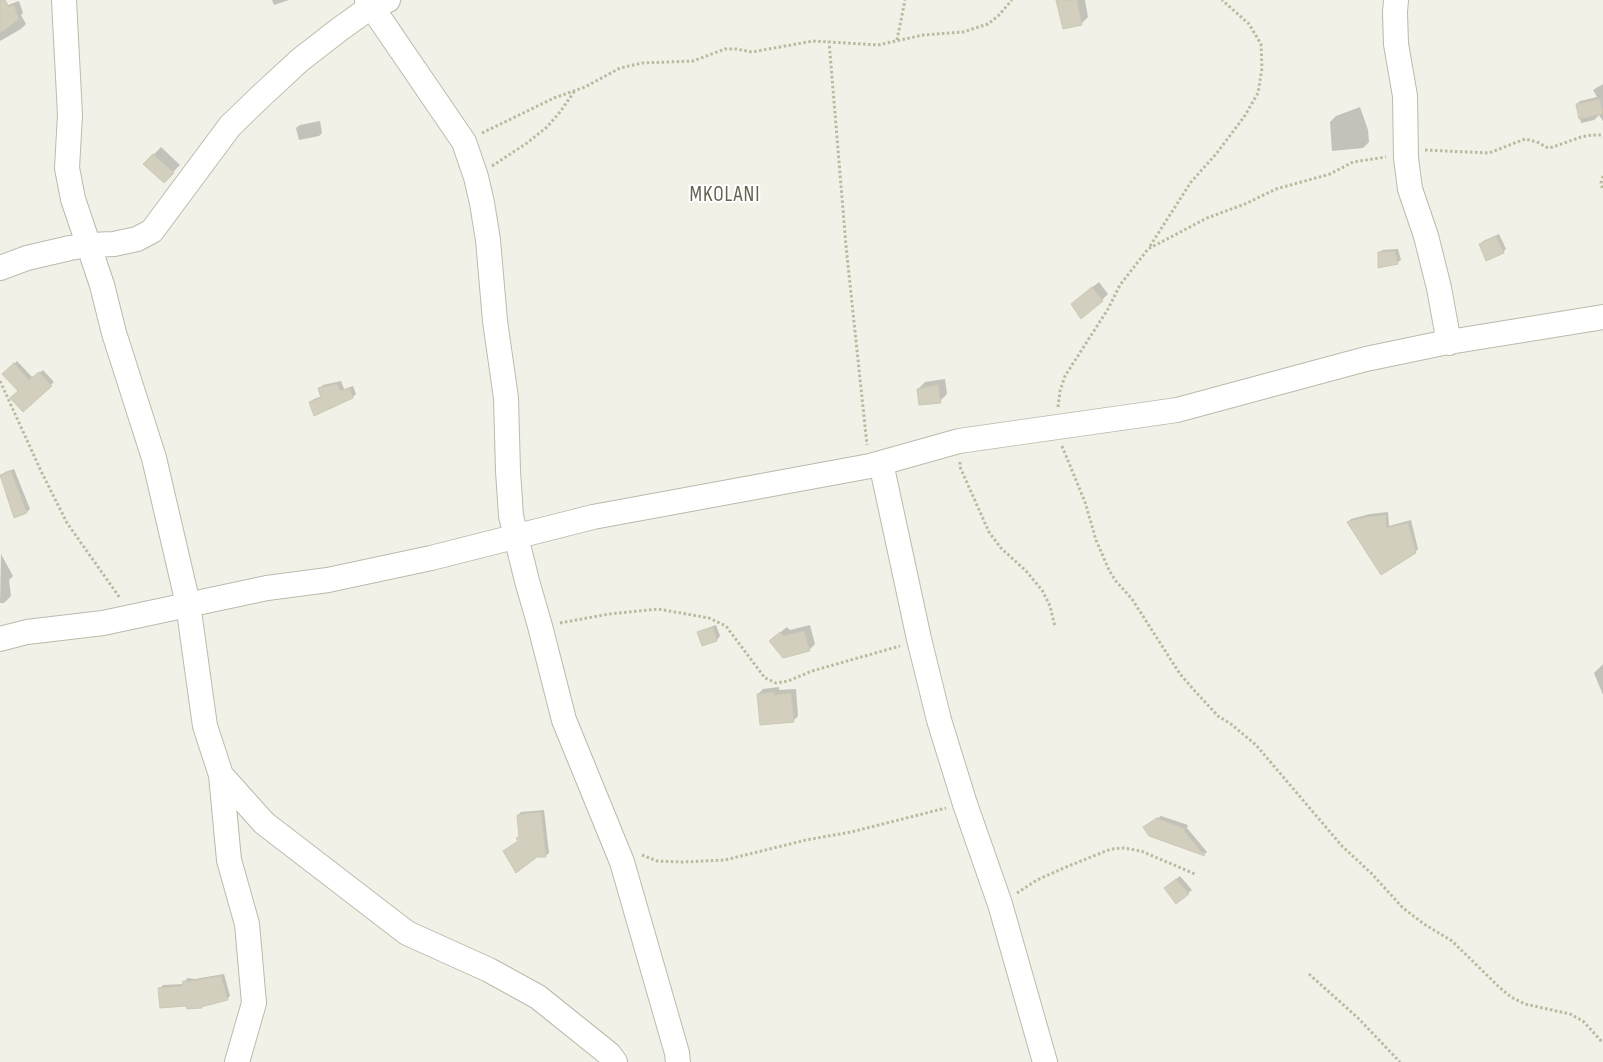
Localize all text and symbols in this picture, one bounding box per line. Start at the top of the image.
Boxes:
district label: MKOLANI [689,183,761,209]

